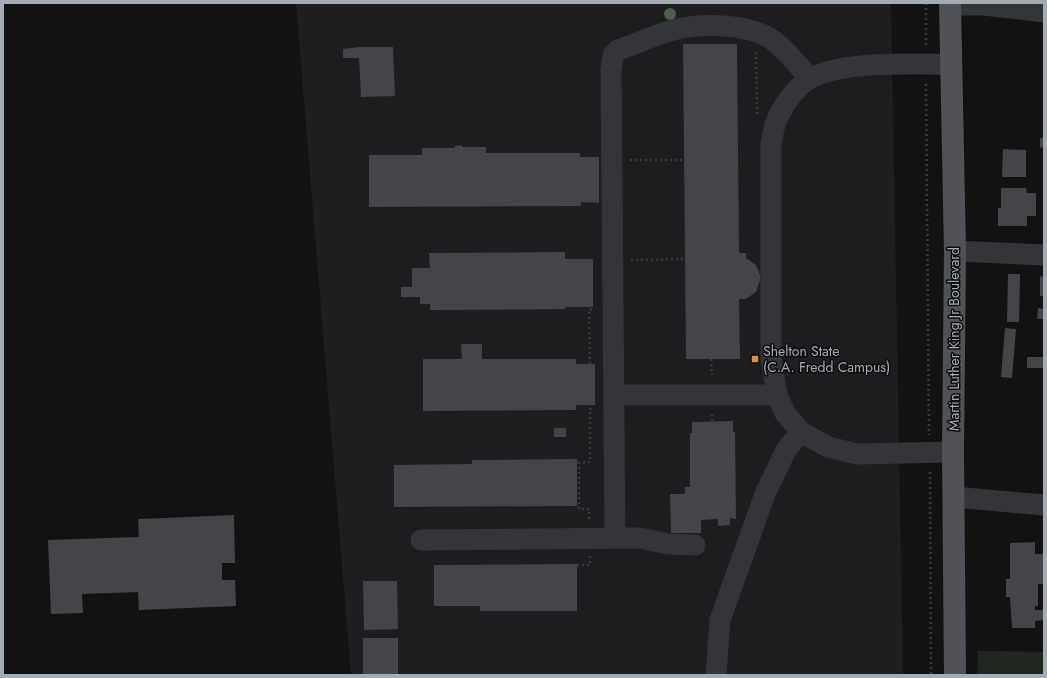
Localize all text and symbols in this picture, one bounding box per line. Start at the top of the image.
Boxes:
street label: Martin Luther King Jr Boulevard [944,247,964,431]
place label: Shelton State (C.A. Fredd Campus) [763,341,890,377]
marker: Shelton State (C.A. Fredd Campus) [750,354,760,364]

